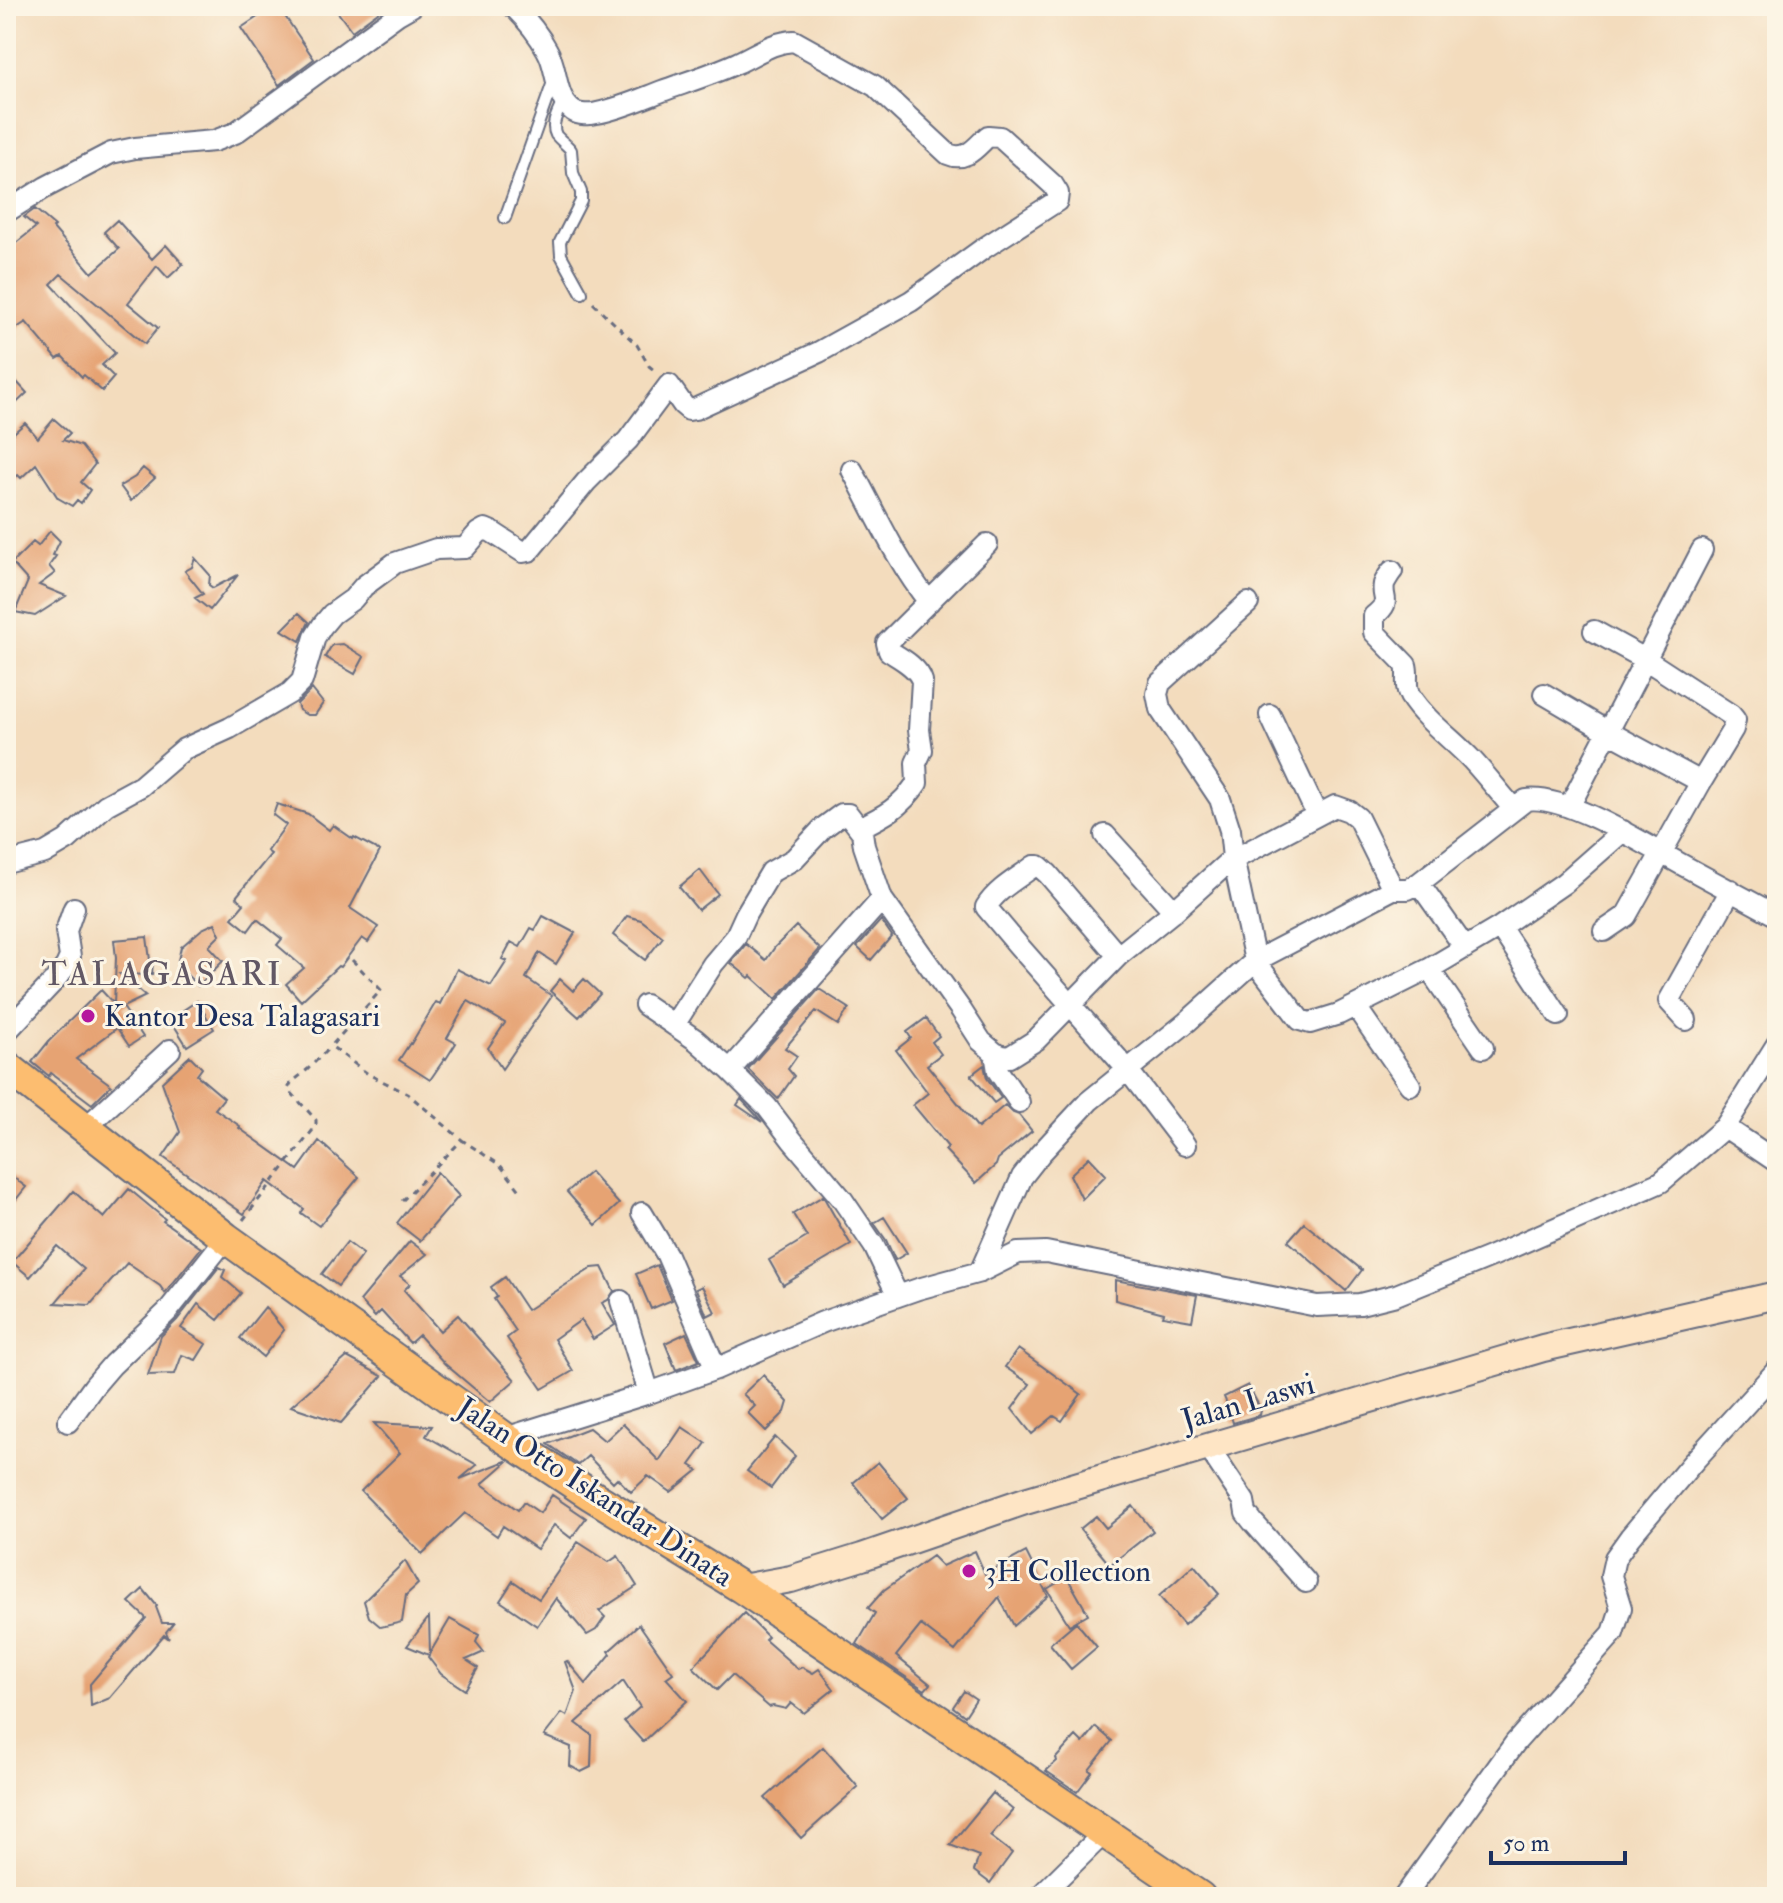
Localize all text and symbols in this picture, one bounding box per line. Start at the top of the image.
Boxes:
district label: TALAGASARI [42,953,282,996]
place label: Kantor Desa Talagasari [104,998,380,1035]
marker: Kantor Desa Talagasari [79,1007,97,1025]
street label: Jalan Laswi [1176,1365,1319,1439]
street label: Jalan Otto Iskandar Dinata [449,1388,740,1595]
place label: 3H Collection [985,1553,1151,1590]
marker: 3H Collection [960,1562,978,1580]
scale bar [1491,1815,1625,1865]
text: 50 m [1503,1828,1550,1859]

